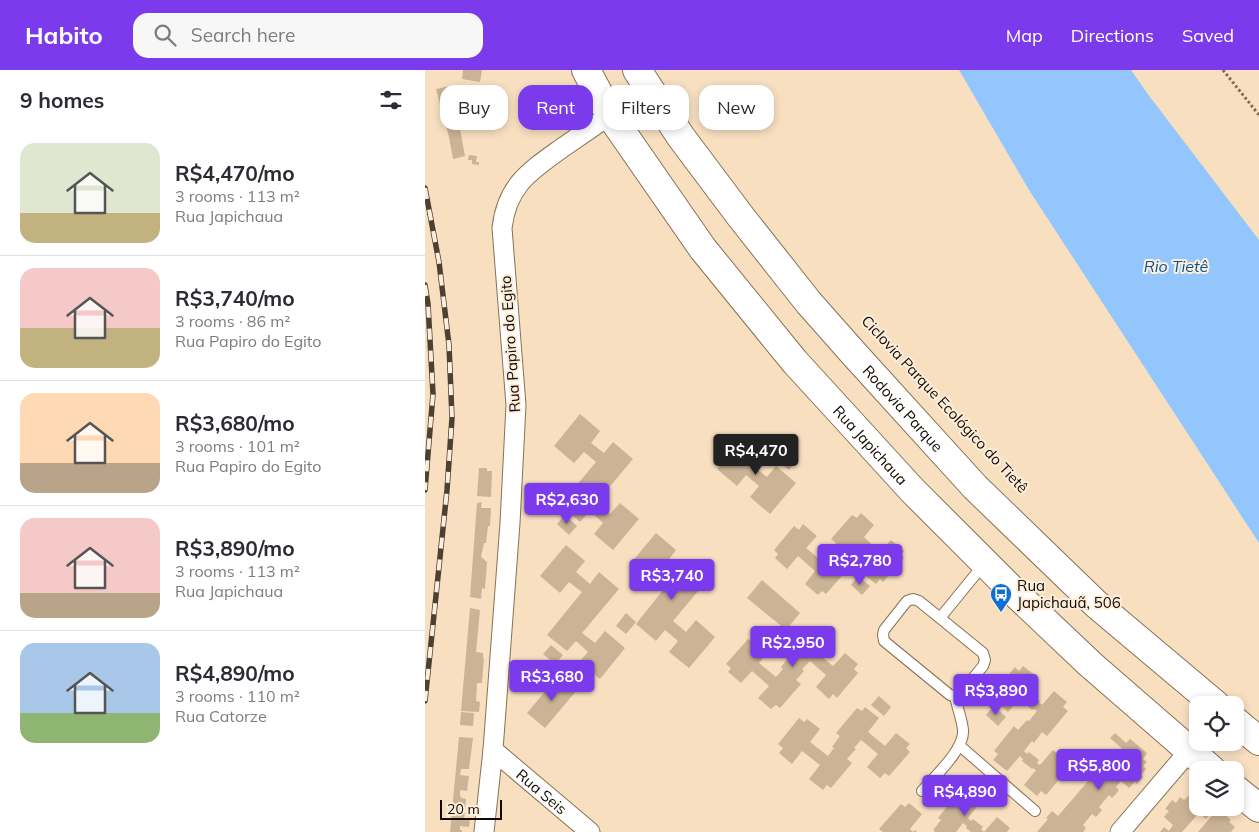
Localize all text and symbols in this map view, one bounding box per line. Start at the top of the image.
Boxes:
search box [133,13,483,58]
text: Habito [25,20,103,50]
icon: search [151,21,179,49]
text: Search here [191,23,295,47]
text: Map [1006,24,1043,47]
text: Directions [1071,24,1154,47]
text: Saved [1182,24,1234,47]
chip: Buy [440,85,508,130]
chip: Rent [518,85,593,130]
chip: Filters [603,85,689,130]
chip: New [699,85,774,130]
icon: filters [377,86,405,114]
text: 9 homes [20,87,104,113]
text: R$4,470/mo [175,160,295,186]
icon: home [60,163,120,223]
text: 3 rooms · 113 m² [175,186,300,206]
text: Rua Japichaua [175,206,283,226]
water label: Rio Tietê [1144,256,1209,276]
street label: Rua Papiro do Egito [496,275,524,413]
text: R$3,740/mo [175,285,295,311]
icon: home [60,288,120,348]
text: 3 rooms · 86 m² [175,311,290,331]
street label: Ciclovia Parque Ecológico do Tietê [858,311,1032,497]
text: Rua Papiro do Egito [175,331,322,351]
street label: Rodovia Parque [859,361,947,455]
street label: Rua Japichaua [829,401,912,489]
text: R$3,680/mo [175,410,295,436]
icon: home [60,413,120,473]
pin: R$4,470 [710,434,802,476]
text: 3 rooms · 101 m² [175,436,300,456]
text: R$4,470 [724,440,788,460]
text: Rua Papiro do Egito [175,456,322,476]
pin: R$2,630 [521,482,613,525]
text: R$2,630 [535,489,599,509]
text: R$3,890/mo [175,535,295,561]
icon: home [60,538,120,598]
pin: R$2,780 [814,544,906,586]
text: R$2,780 [828,550,892,570]
pin: R$3,740 [626,558,718,601]
text: 3 rooms · 113 m² [175,561,300,581]
text: R$3,740 [640,565,704,585]
place label: Rua Japichauã, 506 [1017,576,1121,612]
text: Rua Japichaua [175,581,283,601]
bus stop icon: Rua Japichauã, 506 [989,582,1013,613]
pin: R$2,950 [747,626,839,668]
text: R$2,950 [761,632,825,652]
text: R$4,890/mo [175,660,295,686]
pin: R$3,680 [506,660,598,702]
icon: home [60,663,120,723]
text: R$3,680 [520,666,584,686]
pin: R$3,890 [950,674,1042,716]
text: R$3,890 [964,680,1028,700]
text: 3 rooms · 110 m² [175,686,300,706]
map controls [1189,696,1244,816]
button: locate [1189,696,1244,751]
text: Rua Catorze [175,706,267,726]
pin: R$5,800 [1053,748,1145,791]
text: R$5,800 [1067,755,1131,775]
button: layers [1189,761,1244,816]
street label: Rua Seis [513,765,571,818]
pin: R$4,890 [919,774,1011,817]
text: R$4,890 [933,781,997,801]
scale bar [440,797,503,820]
text: 20 m [447,800,480,818]

